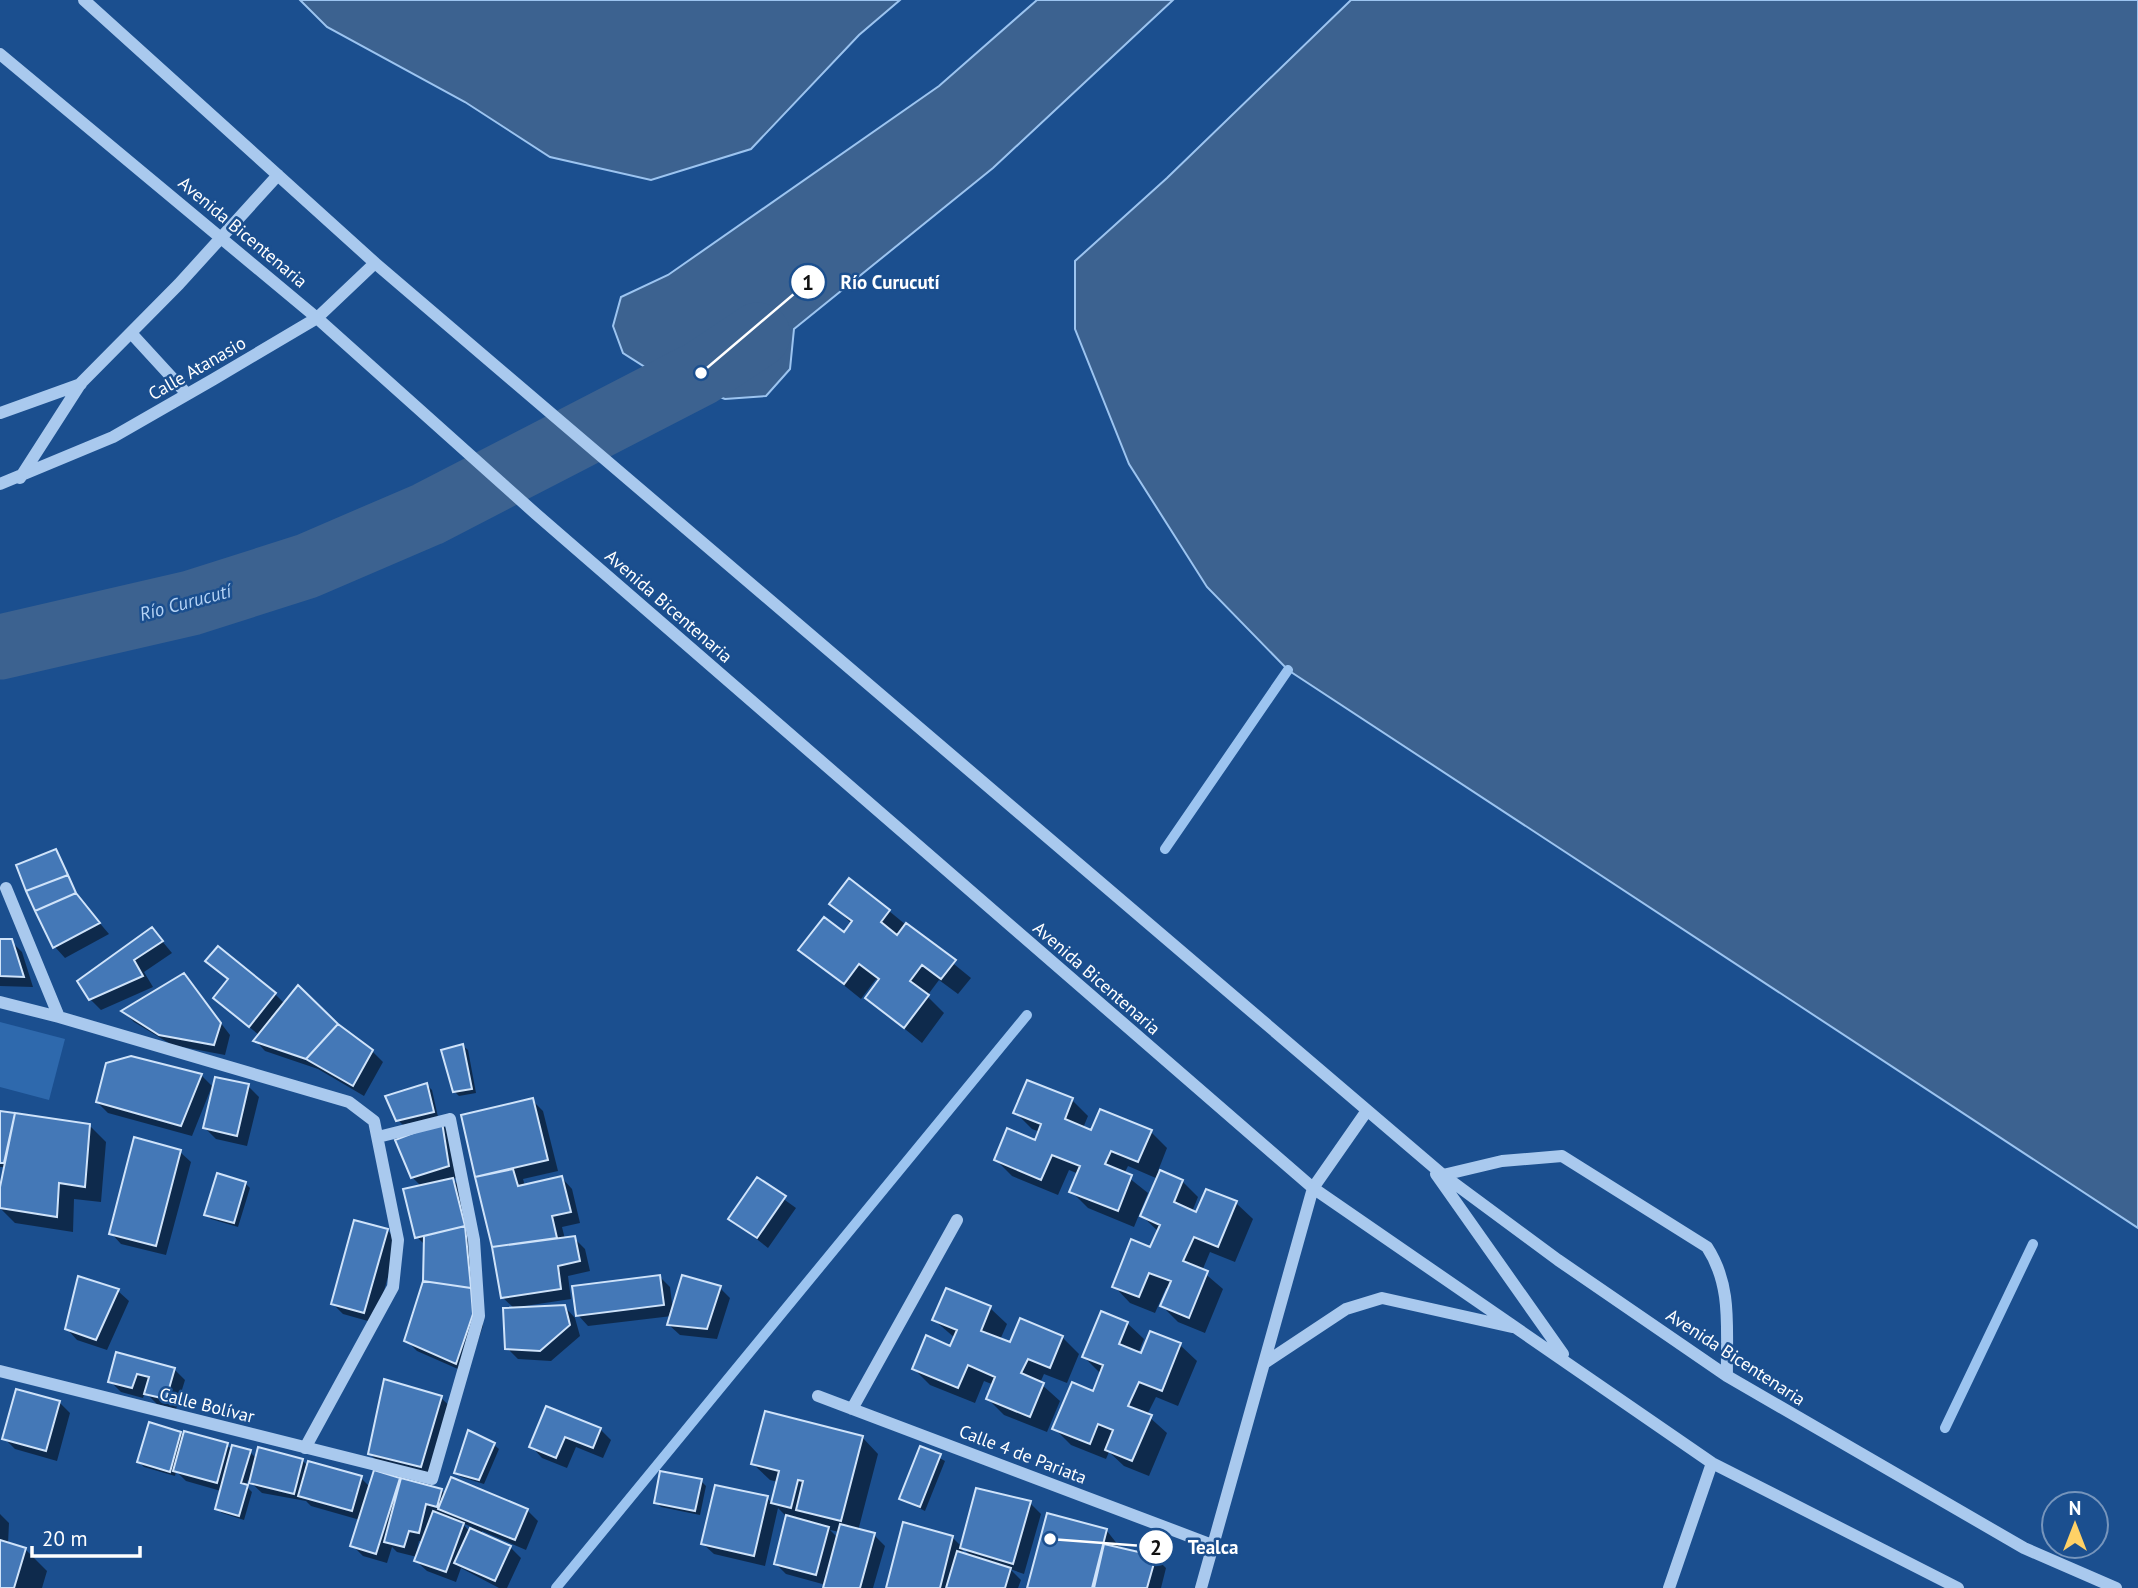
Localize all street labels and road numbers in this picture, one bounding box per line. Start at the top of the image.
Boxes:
street label: Avenida Bicentenaria [174,171,312,293]
street label: Calle Atanasio [144,331,250,405]
street label: Avenida Bicentenaria [601,544,737,668]
street label: Avenida Bicentenaria [1029,916,1165,1040]
street label: Avenida Bicentenaria [1662,1303,1810,1411]
street label: Calle Bolívar [157,1382,257,1428]
street label: Calle 4 de Pariata [956,1419,1090,1489]

